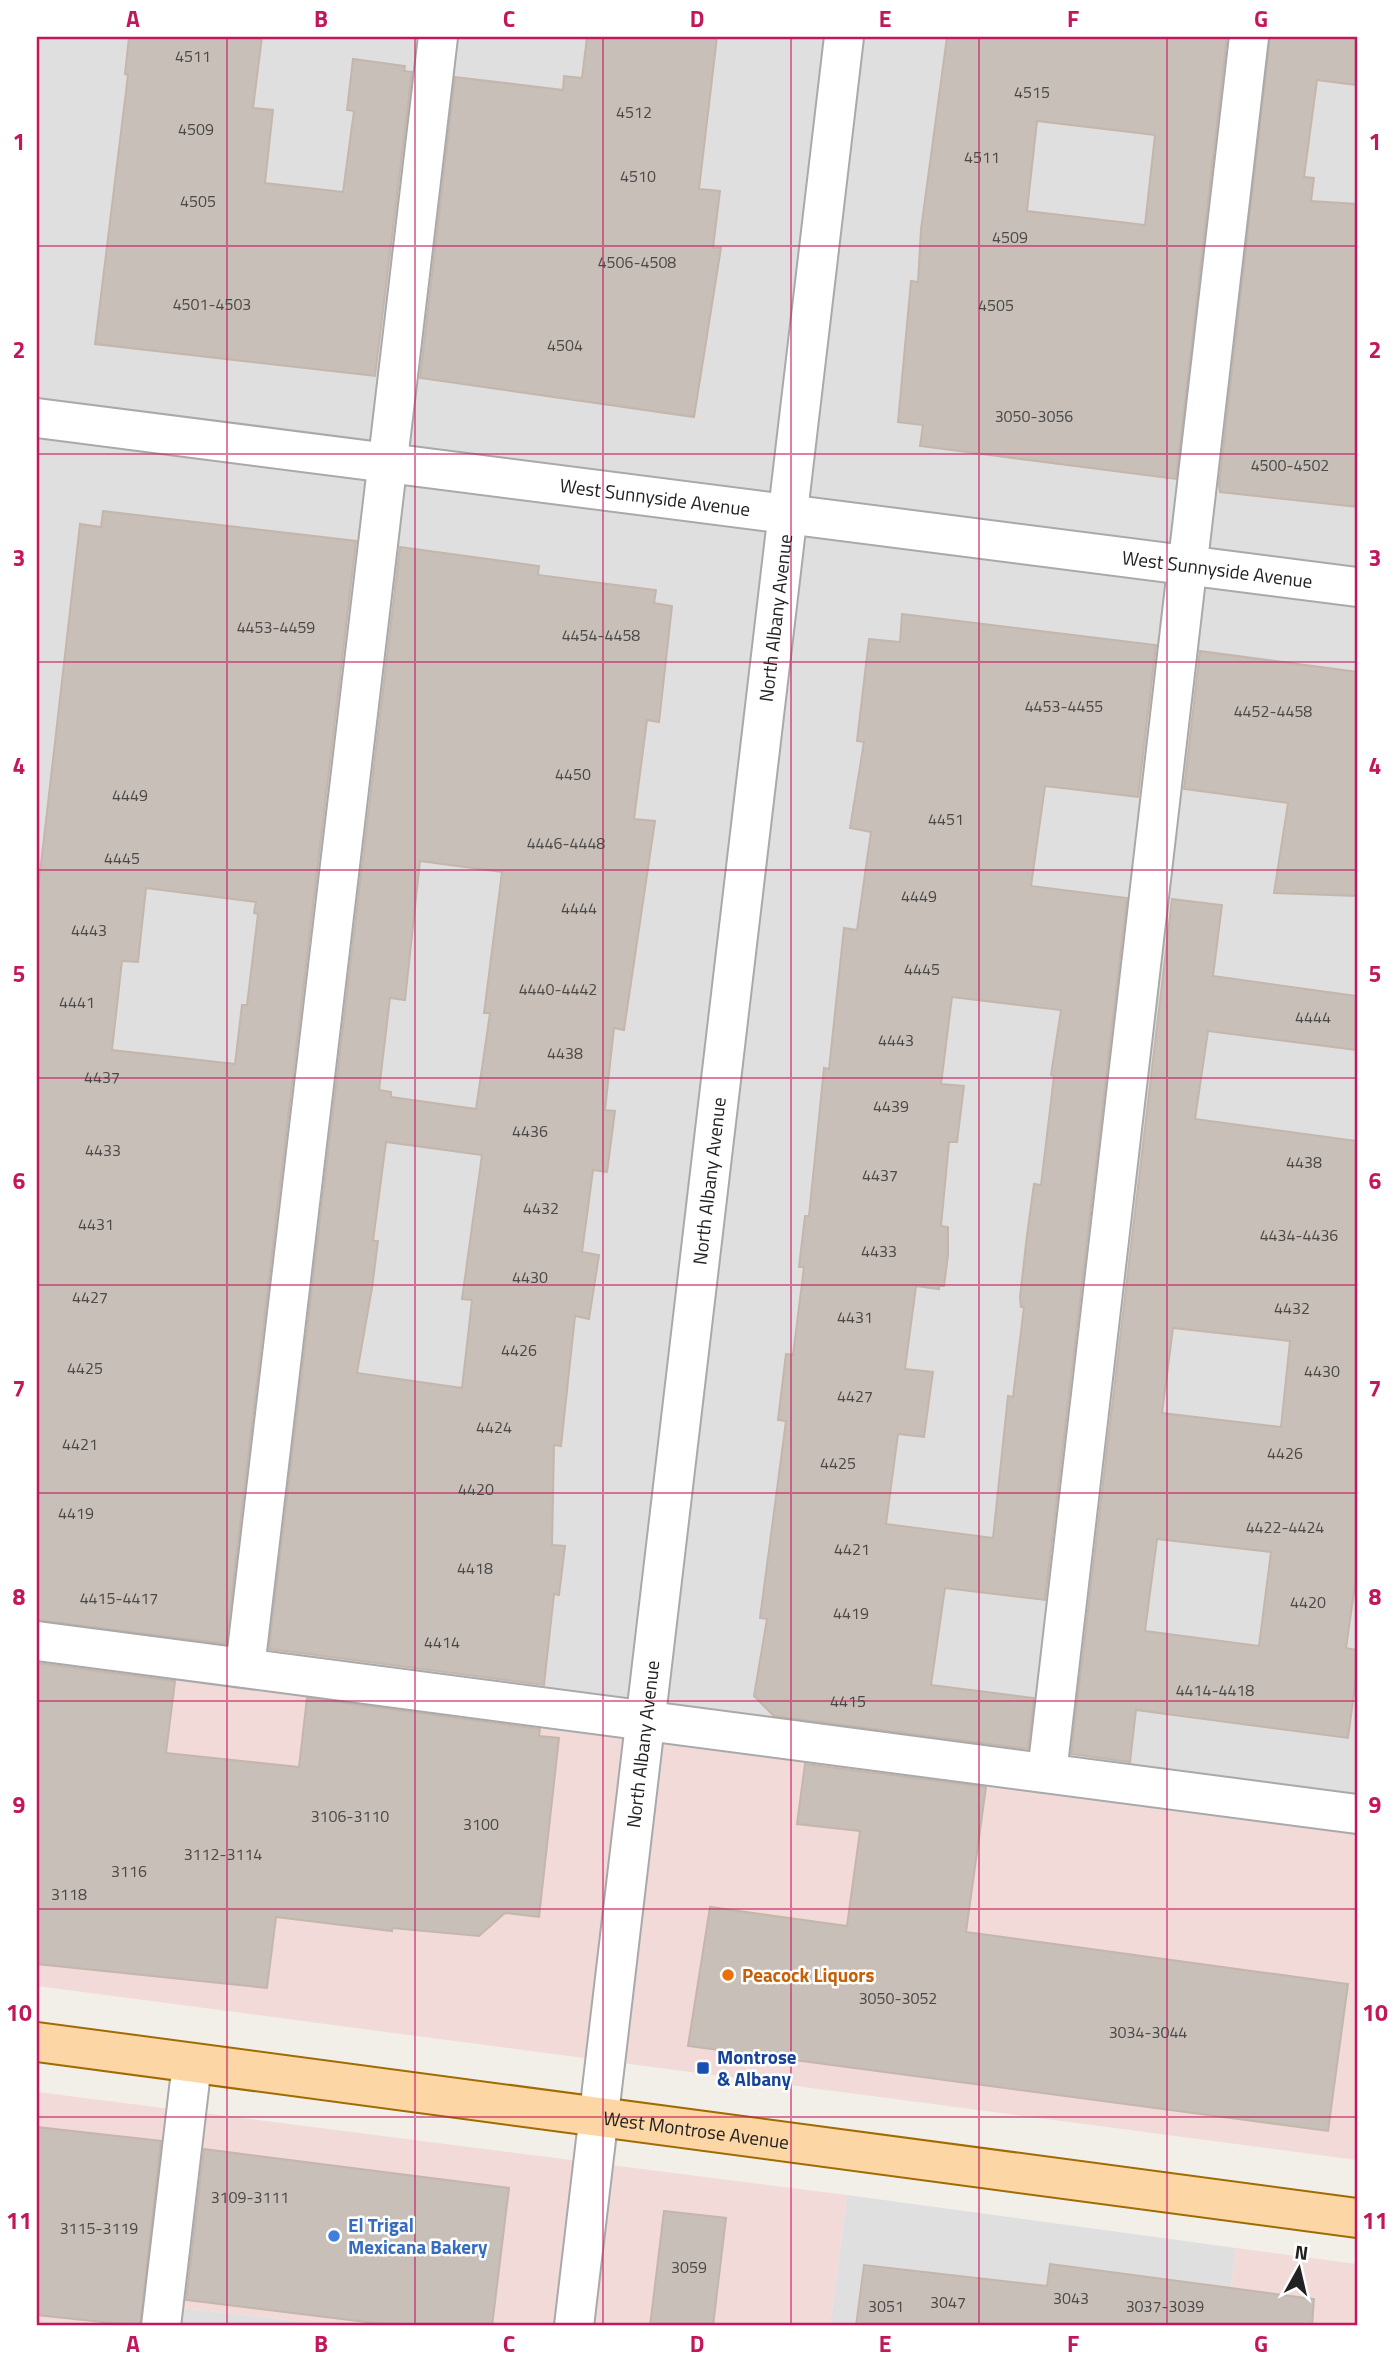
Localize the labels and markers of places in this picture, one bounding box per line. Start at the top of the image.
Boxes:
place label: Peacock Liquors [742,1960,874,1989]
marker: Peacock Liquors [720,1967,736,1983]
place label: Montrose & Albany [717,2042,797,2093]
marker: Montrose & Albany [695,2060,711,2076]
place label: El Trigal Mexicana Bakery [348,2210,488,2261]
marker: El Trigal Mexicana Bakery [326,2228,342,2244]

